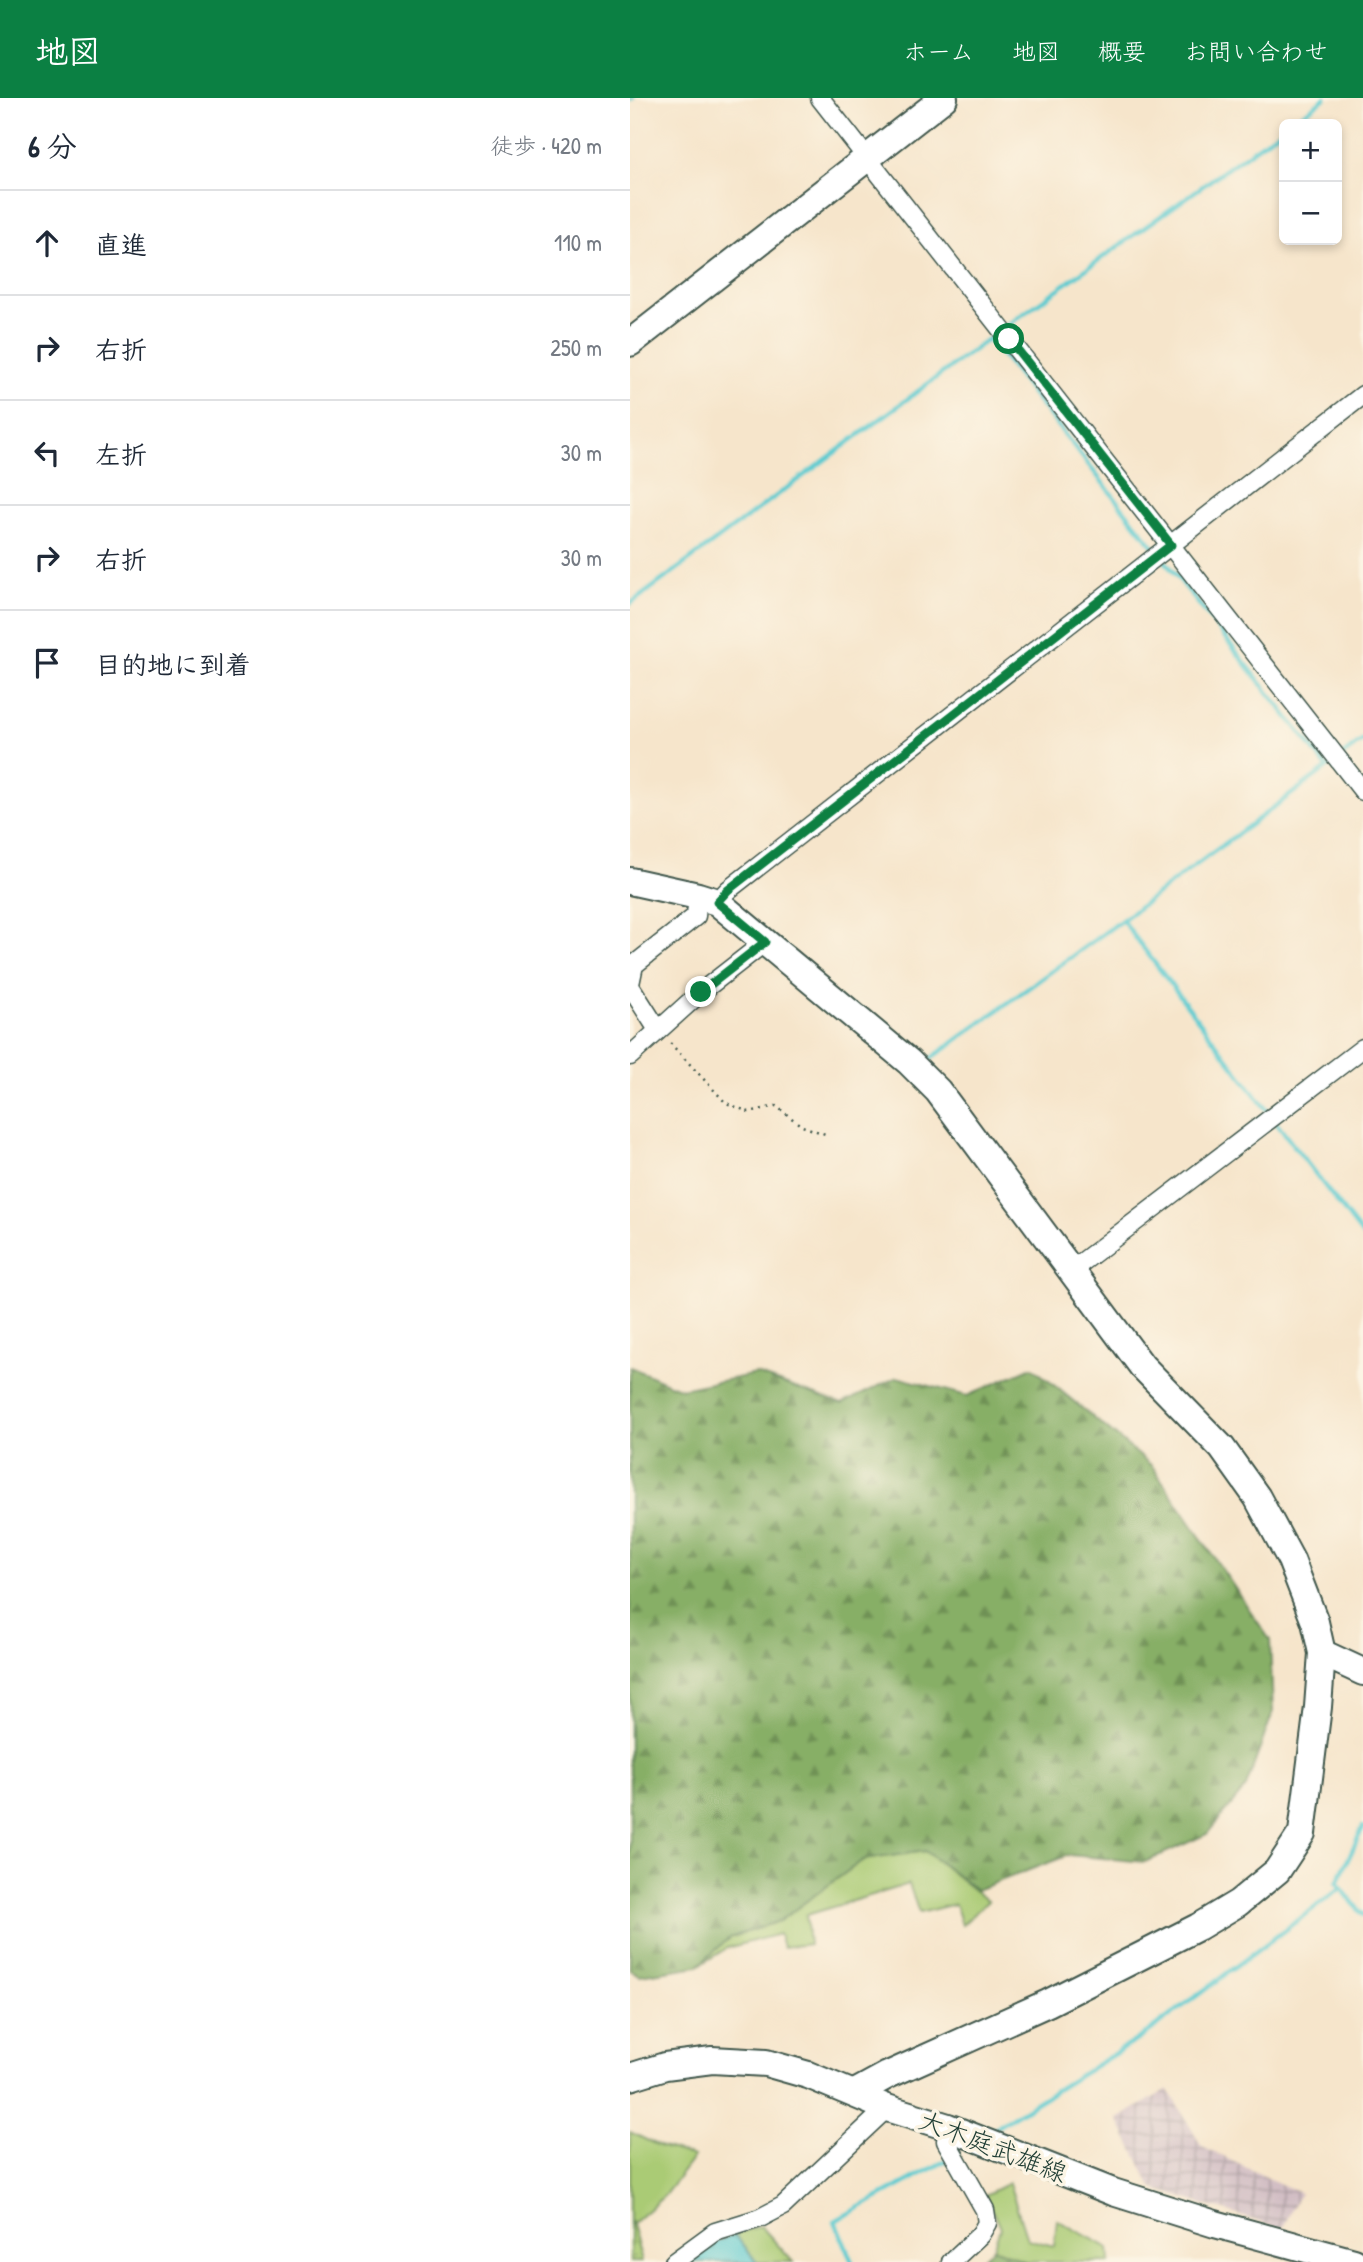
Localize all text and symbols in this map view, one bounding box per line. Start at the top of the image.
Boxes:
text: 地図 [35,29,101,73]
text: ホーム [903,35,974,67]
text: 地図 [1012,35,1060,67]
text: 概要 [1098,35,1146,67]
text: お問い合わせ [1184,35,1328,67]
map controls [1279,119,1342,245]
button: + [1279,119,1342,182]
text: 6 分 [28,126,77,166]
text: 徒歩 · 420 m [490,130,602,161]
button: − [1279,182,1342,245]
icon: ahead [28,224,66,262]
text: 直進 [95,227,147,262]
text: 110 m [554,227,602,258]
route start [993,323,1024,354]
icon: right [28,329,66,367]
text: 右折 [95,332,147,367]
text: 250 m [550,332,602,363]
icon: left [28,434,66,472]
text: 左折 [95,437,147,472]
text: 30 m [560,437,602,468]
icon: right [28,539,66,577]
text: 右折 [95,542,147,577]
text: 30 m [560,542,602,573]
icon: arrive [28,644,66,682]
text: 目的地に到着 [95,647,251,682]
route end [685,976,716,1007]
street label: 大木庭武雄線 [914,2102,1072,2190]

